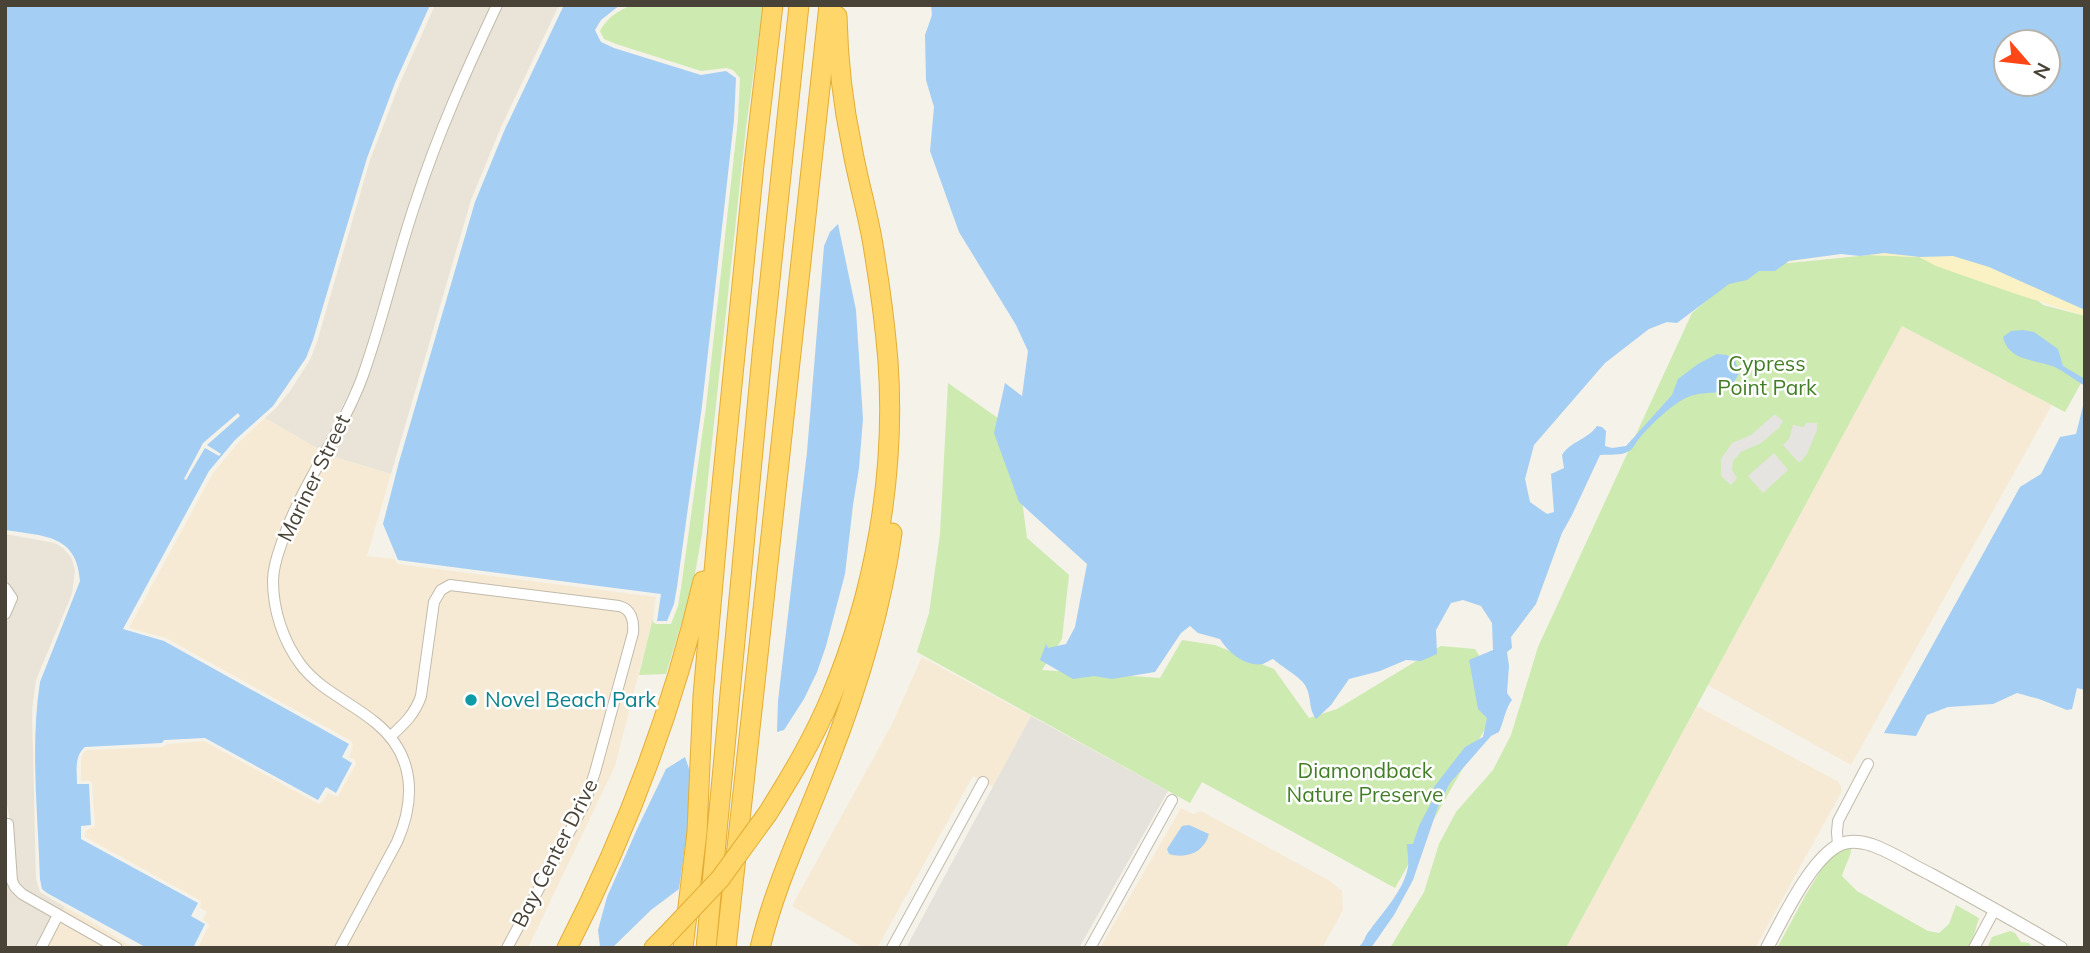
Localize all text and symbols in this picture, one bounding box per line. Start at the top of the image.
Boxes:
north arrow [1992,28,2062,98]
text: N [2028,59,2056,83]
park label: Cypress Point Park [1717,350,1817,400]
street label: Mariner Street [271,410,355,545]
place label: Novel Beach Park [485,686,656,712]
marker: Novel Beach Park [463,692,479,708]
park label: Diamondback Nature Preserve [1286,757,1444,807]
street label: Bay Center Drive [505,774,603,931]

